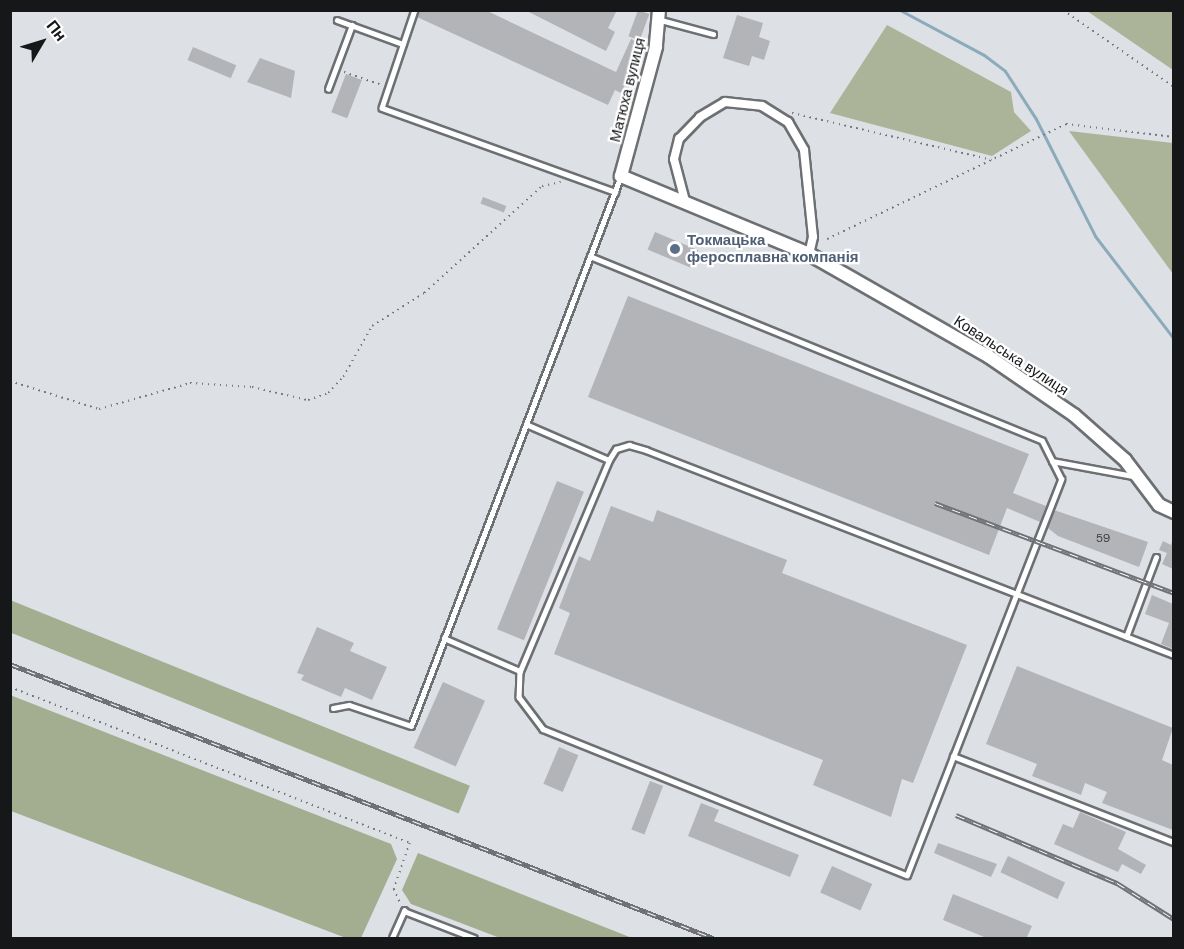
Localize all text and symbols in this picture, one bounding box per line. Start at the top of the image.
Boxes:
north arrow [12,12,72,72]
text: Пн [42,16,71,45]
street label: Матюха вулиця [606,36,650,144]
place label: Токмацька феросплавна компанія [687,231,859,266]
marker: Токмацька феросплавна компанія [668,242,682,256]
street label: Ковальська вулиця [950,312,1072,400]
house number: 59 [1096,532,1110,546]

